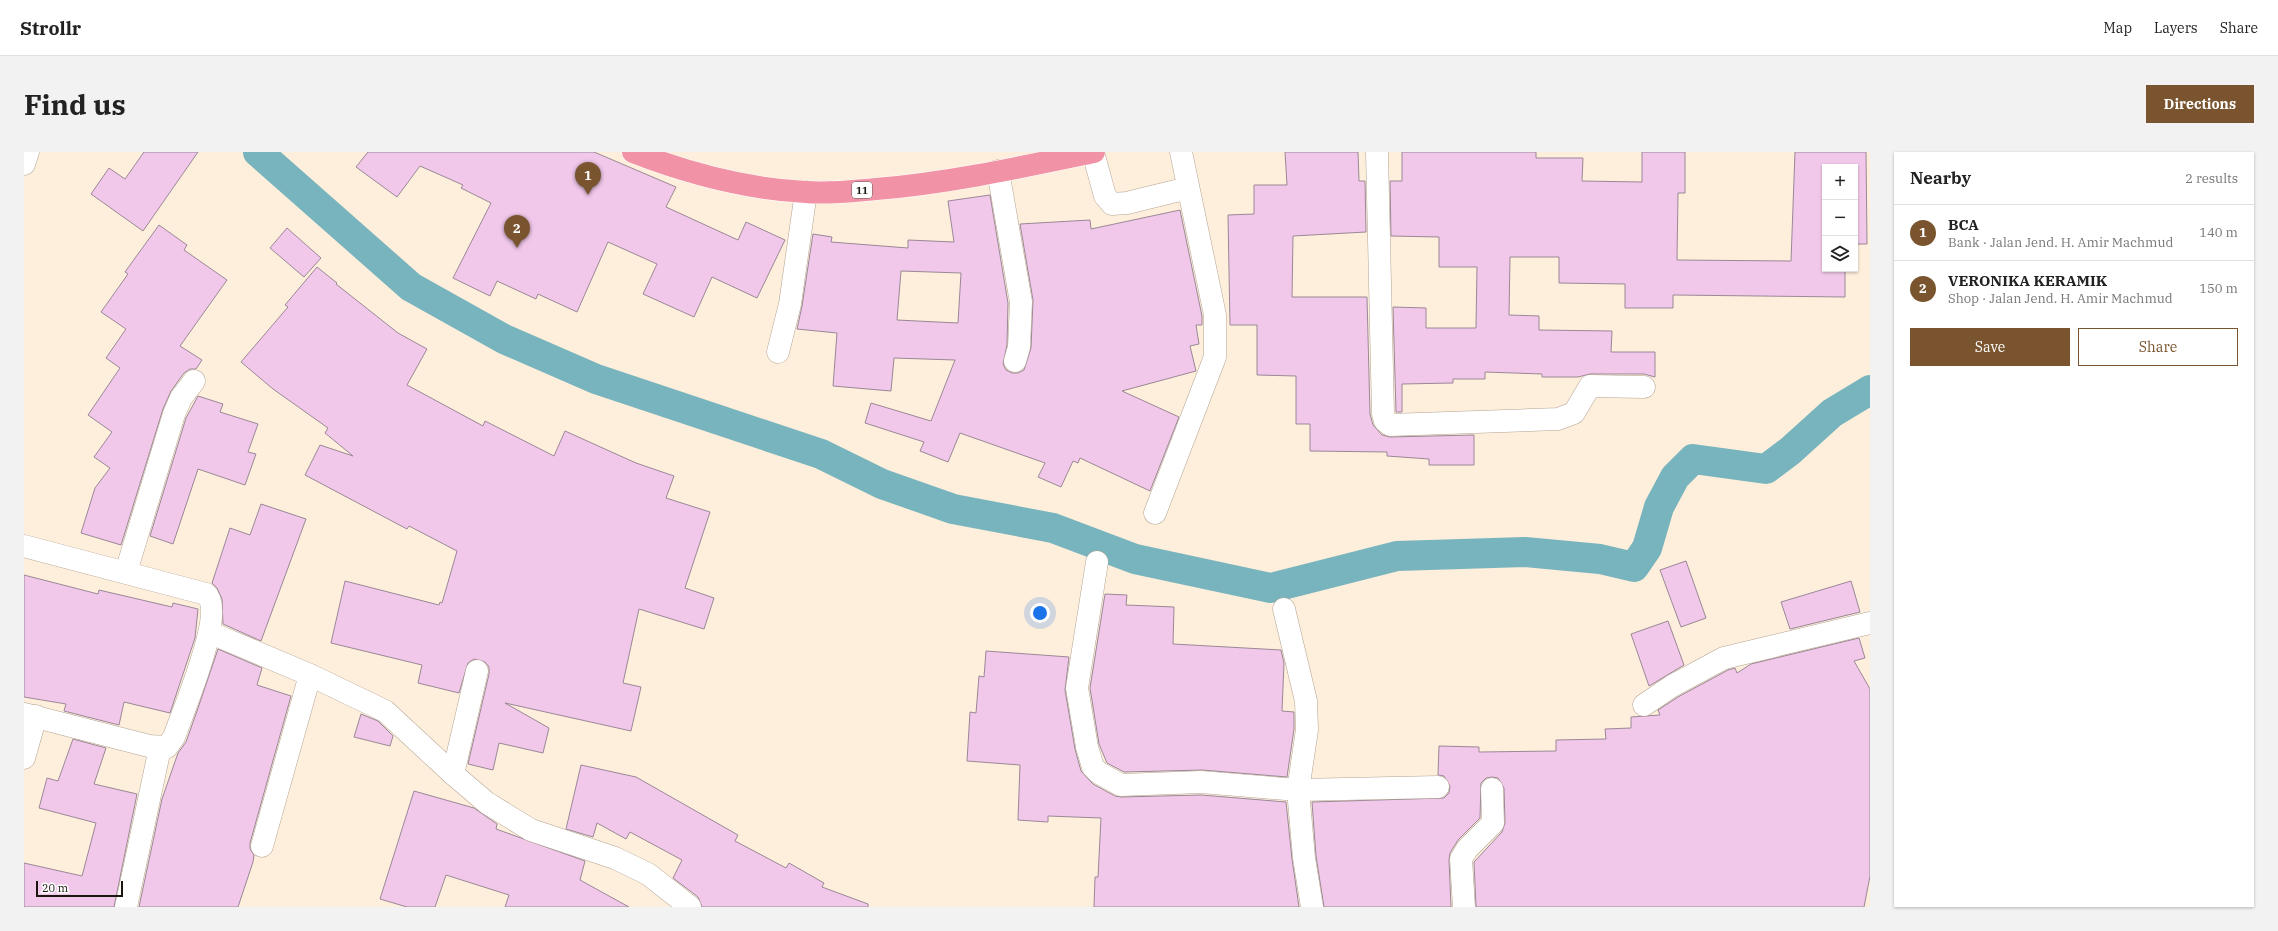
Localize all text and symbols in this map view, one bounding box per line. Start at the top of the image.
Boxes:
text: Strollr [20,16,81,40]
text: Map [2104,19,2132,37]
text: Layers [2154,19,2198,37]
text: Share [2220,19,2258,37]
button: Directions [2146,85,2254,123]
text: Find us [24,86,126,123]
pin: 1 [575,162,601,195]
map controls [1822,164,1858,272]
button: + [1822,164,1858,200]
text: Nearby [1910,167,1971,189]
text: 2 results [2185,170,2238,187]
road number: 11 [852,182,872,198]
button: − [1822,200,1858,236]
pin: 2 [504,215,530,248]
text: BCA [1948,215,1979,234]
text: 1 [1919,224,1927,241]
text: 140 m [2199,224,2238,241]
text: Bank · Jalan Jend. H. Amir Machmud [1948,234,2173,251]
button: layers [1822,236,1858,272]
text: VERONIKA KERAMIK [1948,271,2107,290]
text: 2 [1919,280,1927,297]
text: 150 m [2199,280,2238,297]
text: Shop · Jalan Jend. H. Amir Machmud [1948,290,2173,307]
button: Save [1910,328,2070,366]
button: Share [2078,328,2238,366]
your location [1030,603,1050,623]
scale bar [36,879,123,898]
text: 20 m [42,881,68,895]

